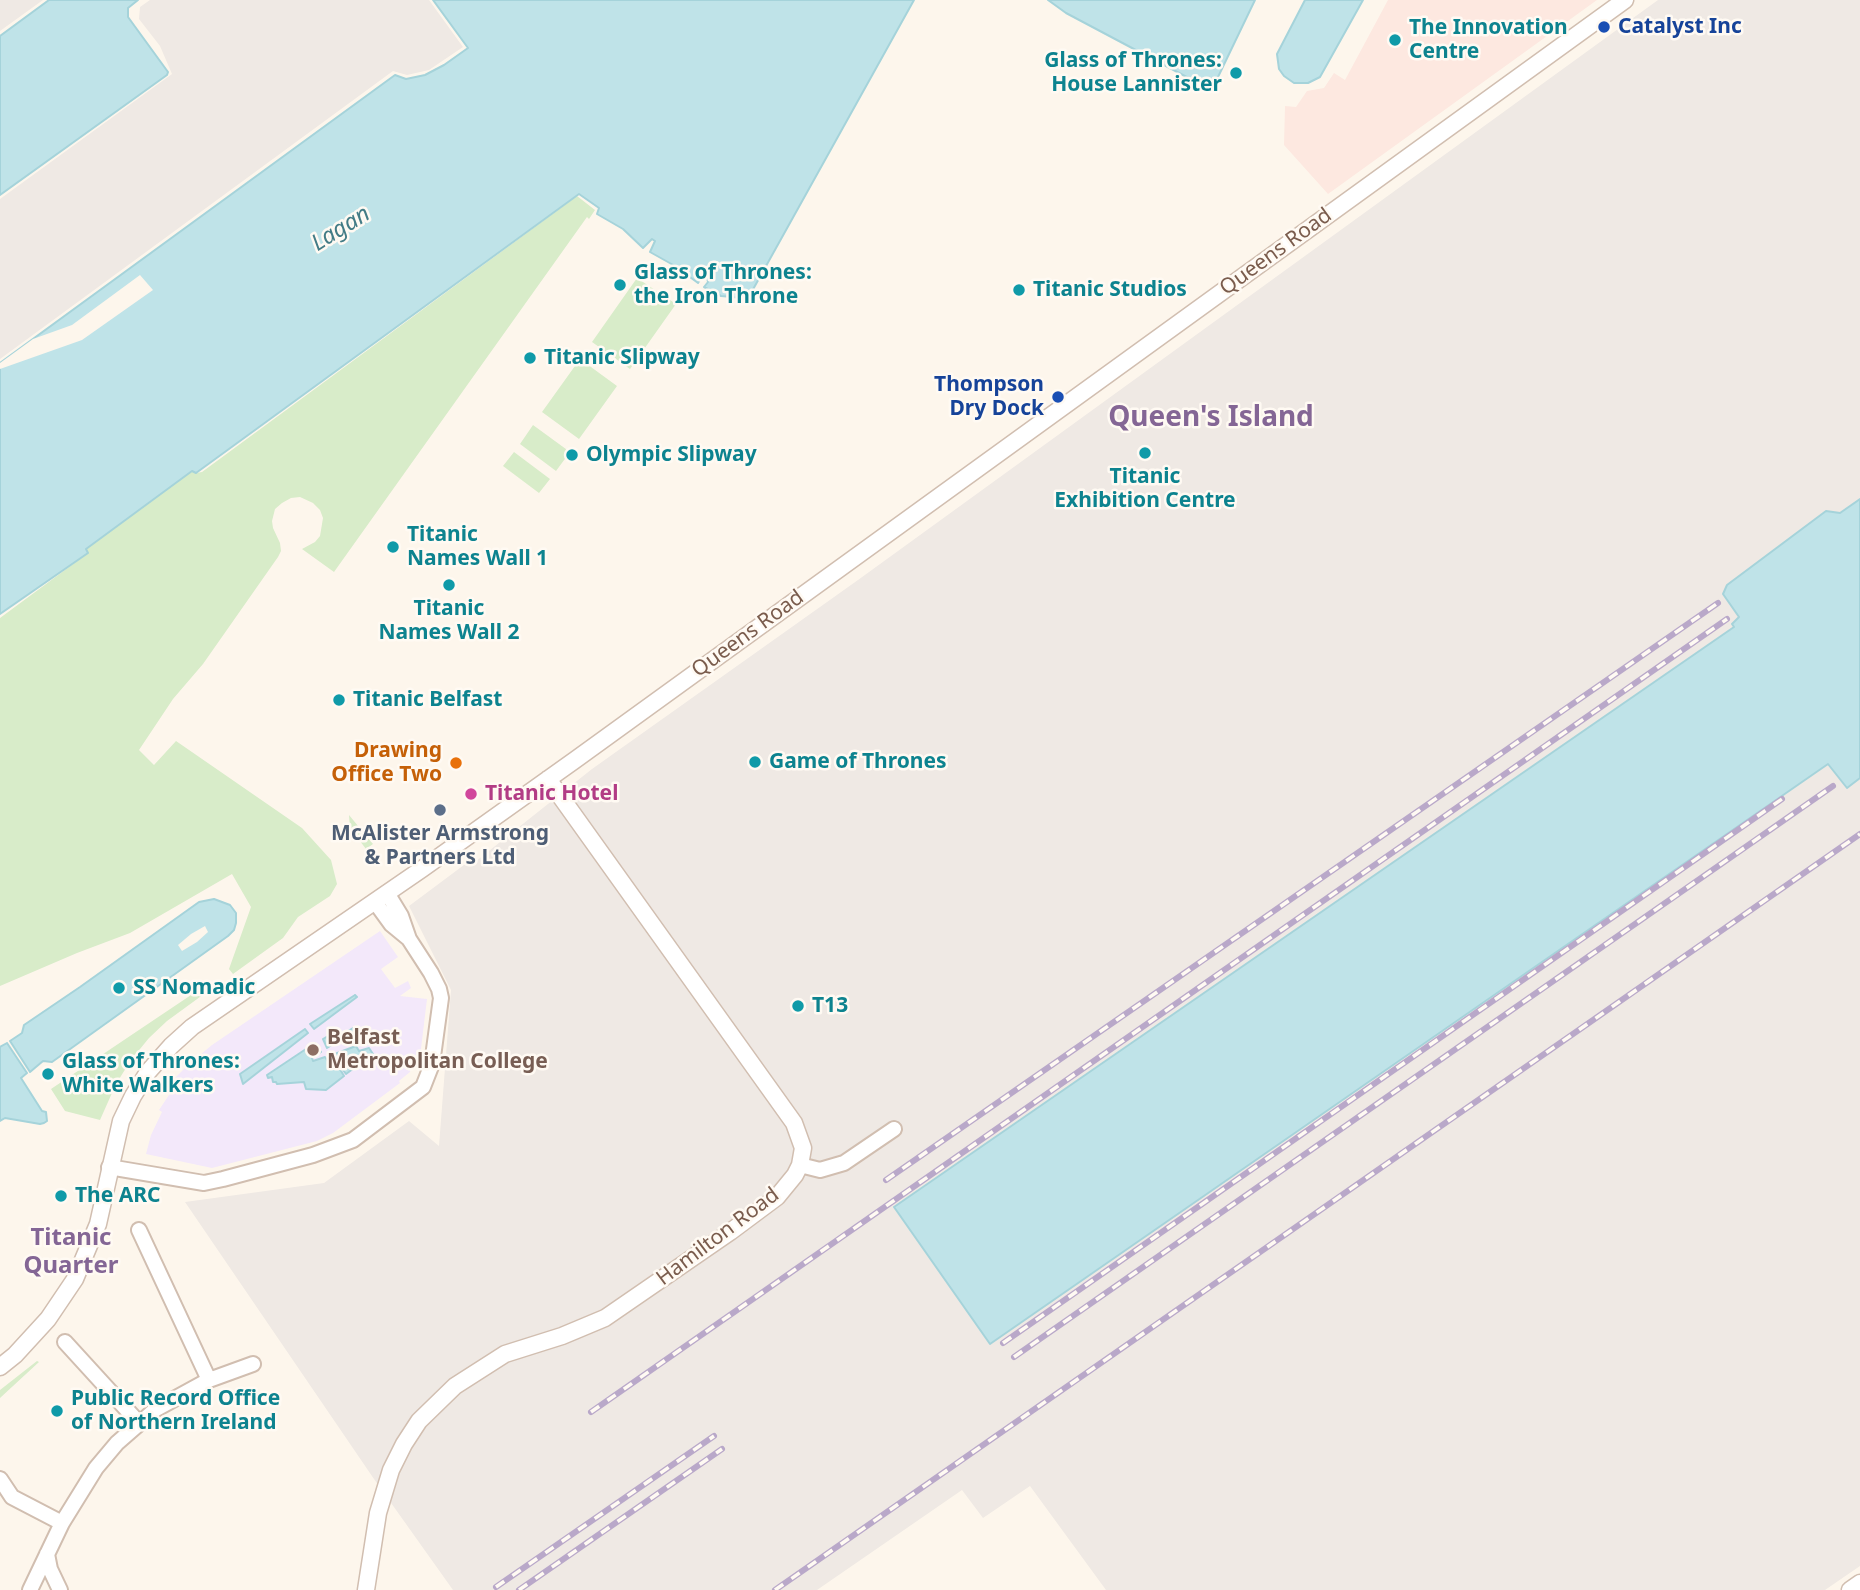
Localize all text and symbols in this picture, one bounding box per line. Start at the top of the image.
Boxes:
place label: Catalyst Inc [1618,14,1742,40]
place label: The Innovation Centre [1409,15,1568,65]
marker: Catalyst Inc [1596,19,1612,35]
marker: The Innovation Centre [1387,32,1403,48]
place label: Glass of Thrones: House Lannister [1044,48,1222,98]
marker: Glass of Thrones: House Lannister [1228,65,1244,81]
water label: Lagan [307,200,375,258]
street label: Queens Road [1215,203,1337,301]
place label: Glass of Thrones: the Iron Throne [634,260,812,310]
marker: Glass of Thrones: the Iron Throne [612,277,628,293]
place label: Titanic Studios [1033,277,1187,303]
marker: Titanic Studios [1011,282,1027,298]
place label: Titanic Slipway [544,345,700,371]
marker: Titanic Slipway [522,350,538,366]
place label: Thompson Dry Dock [934,372,1044,422]
marker: Thompson Dry Dock [1050,389,1066,405]
district label: Queen's Island [1108,401,1314,435]
place label: Olympic Slipway [586,442,757,468]
marker: Titanic Exhibition Centre [1137,445,1153,461]
marker: Olympic Slipway [564,447,580,463]
place label: Titanic Exhibition Centre [1054,464,1236,514]
place label: Titanic Names Wall 1 [407,522,548,572]
marker: Titanic Names Wall 1 [385,539,401,555]
marker: Titanic Names Wall 2 [441,577,457,593]
street label: Queens Road [687,585,809,683]
place label: Titanic Names Wall 2 [378,596,520,646]
place label: Titanic Belfast [353,687,502,713]
marker: Titanic Belfast [331,692,347,708]
place label: Drawing Office Two [331,738,442,788]
place label: Game of Thrones [769,749,947,775]
marker: Game of Thrones [747,754,763,770]
marker: Drawing Office Two [448,755,464,771]
place label: Titanic Hotel [485,781,618,807]
marker: Titanic Hotel [463,786,479,802]
marker: McAlister Armstrong & Partners Ltd [432,802,448,818]
place label: McAlister Armstrong & Partners Ltd [331,821,549,871]
place label: SS Nomadic [133,975,255,1001]
marker: SS Nomadic [111,980,127,996]
place label: T13 [812,993,848,1019]
marker: T13 [790,998,806,1014]
place label: Belfast Metropolitan College [327,1025,548,1075]
marker: Belfast Metropolitan College [305,1042,321,1058]
place label: Glass of Thrones: White Walkers [62,1049,240,1099]
marker: Glass of Thrones: White Walkers [40,1066,56,1082]
place label: The ARC [75,1183,161,1209]
street label: Hamilton Road [652,1183,784,1291]
marker: The ARC [53,1188,69,1204]
district label: Titanic Quarter [23,1224,119,1280]
place label: Public Record Office of Northern Ireland [71,1386,280,1436]
marker: Public Record Office of Northern Ireland [49,1403,65,1419]

